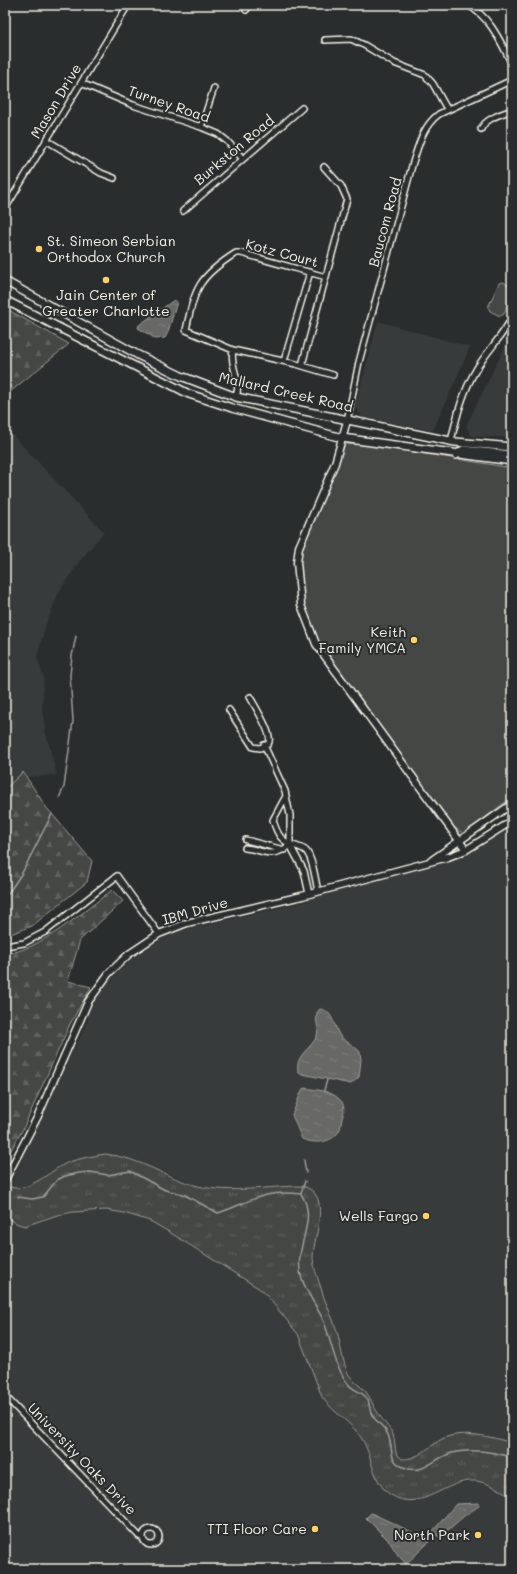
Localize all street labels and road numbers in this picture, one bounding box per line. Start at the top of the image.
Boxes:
street label: Mason Drive [26,60,85,142]
street label: Turney Road [126,81,213,126]
street label: Burkston Road [190,110,278,189]
street label: Baucom Road [363,175,406,269]
street label: Kotz Court [244,234,321,271]
street label: Mallard Creek Road [217,367,355,416]
street label: IBM Drive [160,892,230,929]
street label: University Oaks Drive [24,1398,141,1519]

